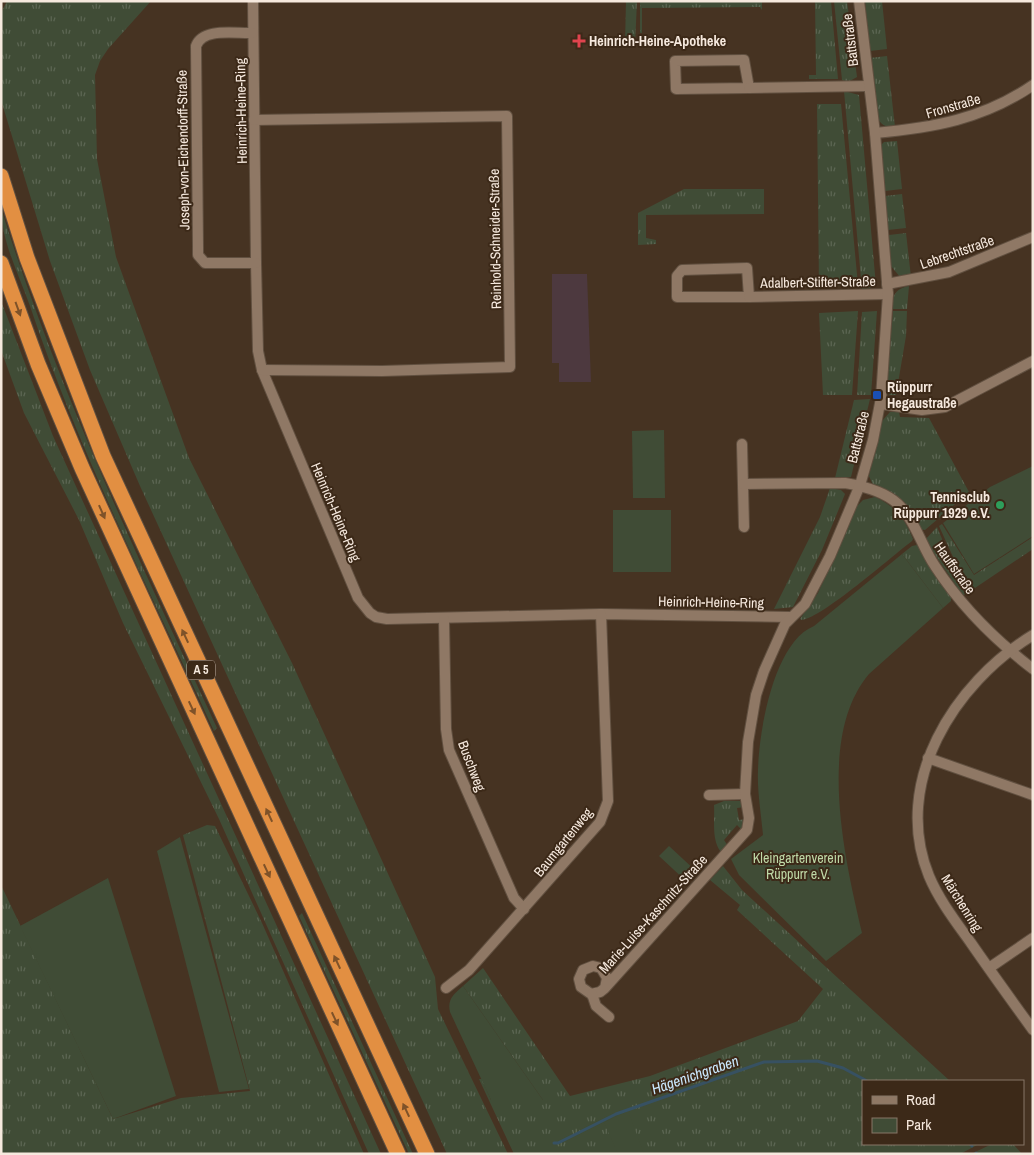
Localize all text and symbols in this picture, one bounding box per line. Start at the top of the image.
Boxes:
street label: Battstraße [838,13,862,67]
place label: Heinrich-Heine-Apotheke [589,32,726,50]
marker: Heinrich-Heine-Apotheke [573,35,585,47]
street label: Heinrich-Heine-Ring [231,57,251,164]
street label: Joseph-von-Eichendorff-Straße [173,70,193,230]
street label: Fronstraße [924,90,982,122]
street label: Reinhold-Schneider-Straße [485,169,505,309]
street label: Lebrechtstraße [918,231,996,273]
street label: Adalbert-Stifter-Straße [759,272,876,292]
one-way arrow [14,302,22,317]
place label: Rüppurr Hegaustraße [887,378,957,412]
marker: Rüppurr Hegaustraße [871,389,883,401]
street label: Battstraße [843,409,873,465]
street label: Heinrich-Heine-Ring [307,460,365,565]
place label: Tennisclub Rüppurr 1929 e.V. [893,488,990,522]
marker: Tennisclub Rüppurr 1929 e.V. [994,499,1006,511]
one-way arrow [99,505,107,519]
street label: Hauffstraße [930,538,980,598]
street label: Heinrich-Heine-Ring [658,592,765,612]
one-way arrow [181,629,189,643]
road number: A 5 [187,660,215,680]
one-way arrow [188,701,196,715]
street label: Buschweg [454,738,490,795]
street label: Baumgartenweg [530,803,597,880]
one-way arrow [264,808,272,822]
park label: Kleingartenverein Rüppurr e.V. [753,849,843,883]
street label: Marie-Luise-Kaschnitz-Straße [595,851,711,977]
one-way arrow [263,864,271,879]
street label: Märchenring [937,871,987,936]
one-way arrow [333,955,341,969]
one-way arrow [332,1012,340,1026]
water label: Hägenichgraben [648,1050,741,1099]
legend [862,1080,1024,1145]
text: Road [906,1089,935,1110]
one-way arrow [402,1103,410,1117]
text: Park [906,1114,932,1135]

